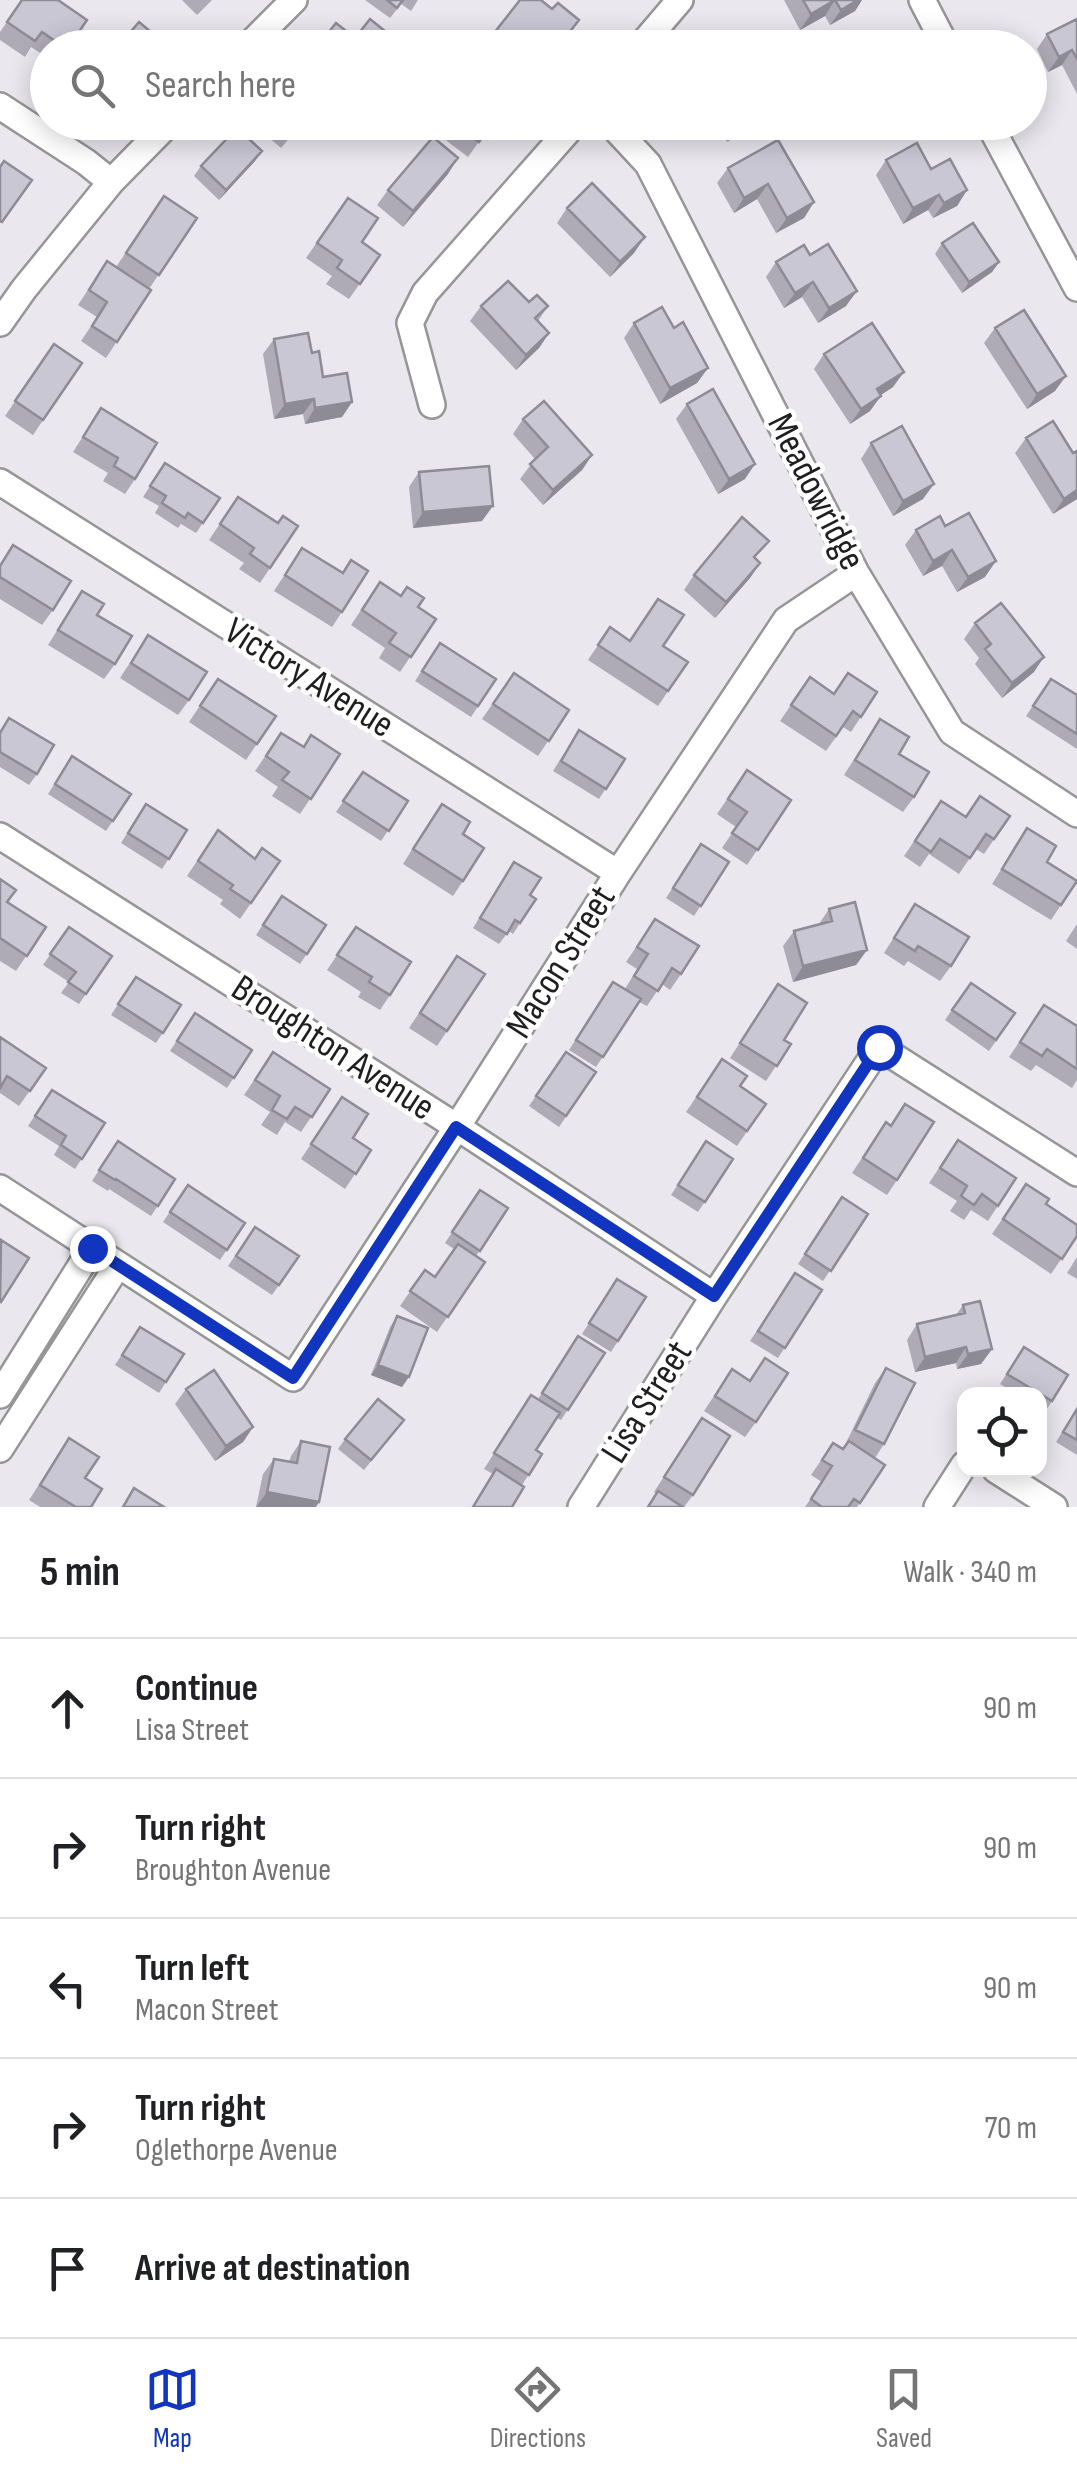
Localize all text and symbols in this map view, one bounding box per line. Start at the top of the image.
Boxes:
search box [30,30,1047,140]
icon: search [65,58,120,113]
text: Search here [145,63,296,108]
street label: Meadowridge [758,406,874,578]
street label: Victory Avenue [216,608,402,748]
street label: Macon Street [497,878,625,1046]
street label: Broughton Avenue [223,966,443,1130]
route start [857,1025,903,1071]
route end [70,1226,116,1272]
street label: Lisa Street [592,1333,702,1471]
map controls [957,1387,1047,1477]
button: locate [957,1387,1047,1477]
text: 5 min [40,1547,120,1598]
text: Walk · 340 m [903,1553,1037,1592]
text: Continue [135,1666,258,1711]
icon: ahead [40,1681,95,1736]
text: 90 m [983,1689,1037,1728]
text: Lisa Street [135,1711,249,1750]
text: Turn right [135,1806,266,1851]
icon: right [40,1821,95,1876]
text: 90 m [983,1829,1037,1868]
text: Broughton Avenue [135,1851,331,1890]
text: Turn left [135,1946,249,1991]
icon: left [40,1961,95,2016]
text: 90 m [983,1969,1037,2008]
text: Macon Street [135,1991,279,2030]
text: Turn right [135,2086,266,2131]
icon: right [40,2101,95,2156]
text: 70 m [984,2109,1037,2148]
text: Oglethorpe Avenue [135,2131,338,2170]
icon: arrive [40,2241,95,2296]
text: Arrive at destination [135,2246,410,2291]
tab: Map [145,2362,200,2455]
tab: Directions [490,2362,586,2455]
tab: Saved [876,2362,932,2455]

